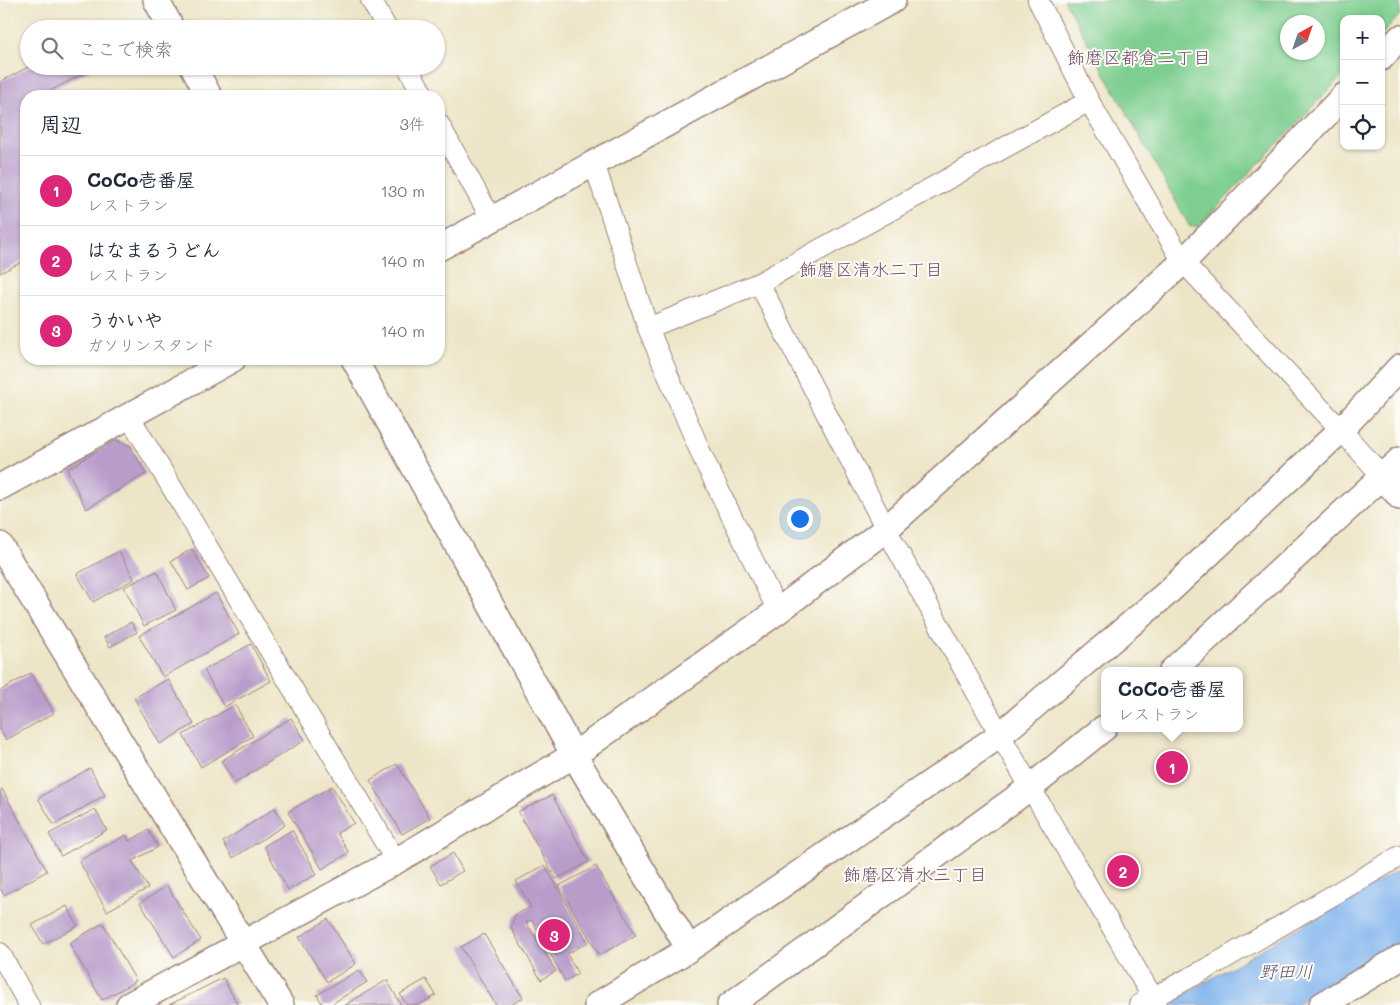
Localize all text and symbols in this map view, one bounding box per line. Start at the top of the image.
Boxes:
north arrow [1280,15,1325,60]
map controls [1340,15,1385,150]
button: + [1340,15,1385,60]
search box [20,20,445,75]
icon: search [38,34,66,62]
text: ここで検索 [78,36,173,61]
district label: 飾磨区都倉二丁目 [1067,45,1211,69]
button: − [1340,60,1385,105]
button: locate [1340,105,1385,150]
text: 周辺 [40,110,82,137]
text: 3件 [400,113,425,134]
text: CoCo壱番屋 [87,167,195,192]
text: 1 [52,180,60,201]
text: 130 m [381,180,425,201]
text: レストラン [87,194,168,215]
text: はなまるうどん [87,237,220,262]
text: 2 [52,250,60,271]
text: 140 m [381,250,425,271]
district label: 飾磨区清水二丁目 [799,257,943,281]
text: レストラン [87,264,168,285]
text: うかいや [87,307,163,332]
text: 3 [51,320,61,341]
text: 140 m [381,320,425,341]
text: ガソリンスタンド [87,334,215,355]
your location [787,506,813,532]
popup [1101,667,1243,732]
text: CoCo壱番屋 [1118,676,1226,701]
text: レストラン [1118,703,1199,724]
pin: 1 [1156,748,1188,786]
pin: 2 [1107,852,1139,890]
district label: 飾磨区清水三丁目 [843,862,987,886]
pin: 3 [538,916,570,954]
water label: 野田川 [1259,959,1313,983]

